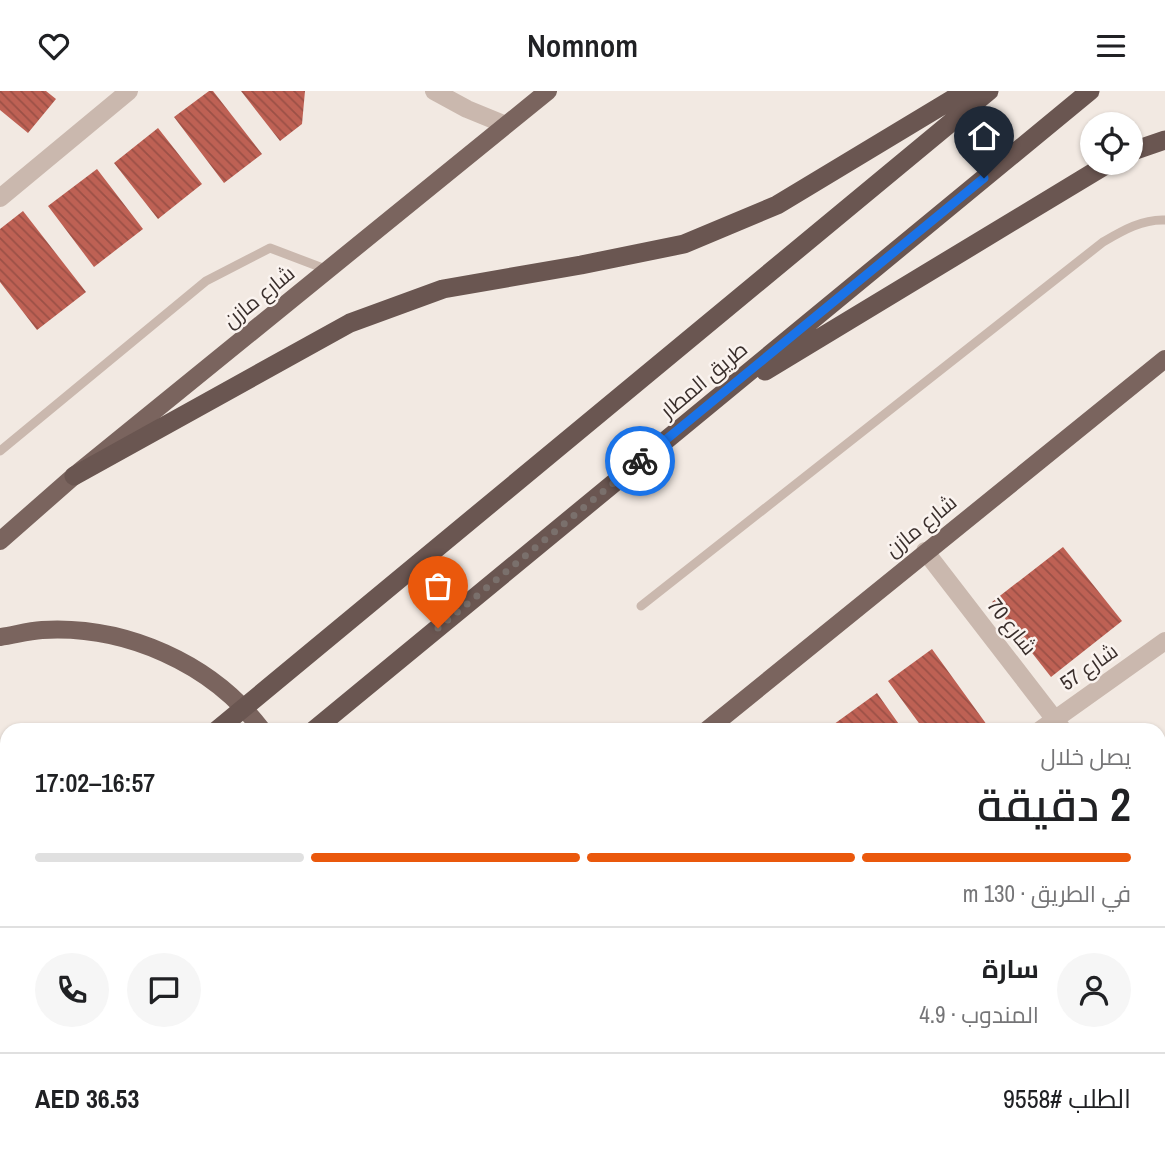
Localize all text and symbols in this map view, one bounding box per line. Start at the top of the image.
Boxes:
text: Nomnom [527,24,638,67]
icon: heart [35,27,73,65]
icon: menu [1092,27,1130,65]
pin [954,106,1014,178]
map controls [1080,112,1143,175]
button: locate [1080,112,1143,175]
icon: home [965,117,1003,155]
street label: شارع مازن [217,259,301,335]
street label: طريق المطار [653,334,754,425]
courier [605,426,675,496]
icon: bike [621,442,659,480]
street label: شارع مازن [879,488,963,564]
pin [408,556,468,628]
icon: bag [419,567,457,605]
street label: شارع 70 [981,592,1044,661]
street label: شارع 57 [1054,636,1123,697]
text: يصل خلال [1040,741,1131,772]
text: 16:57–17:02 [35,765,155,800]
text: 2 دقيقة [977,773,1131,835]
text: في الطريق · 130 m [963,878,1131,909]
text: سارة [982,951,1039,986]
button: phone [35,953,109,1027]
button: chat [127,953,201,1027]
button: person [1057,953,1131,1027]
text: المندوب · 4.9 [919,999,1039,1030]
text: AED 36.53 [35,1081,139,1116]
text: الطلب #9558 [1003,1081,1131,1116]

